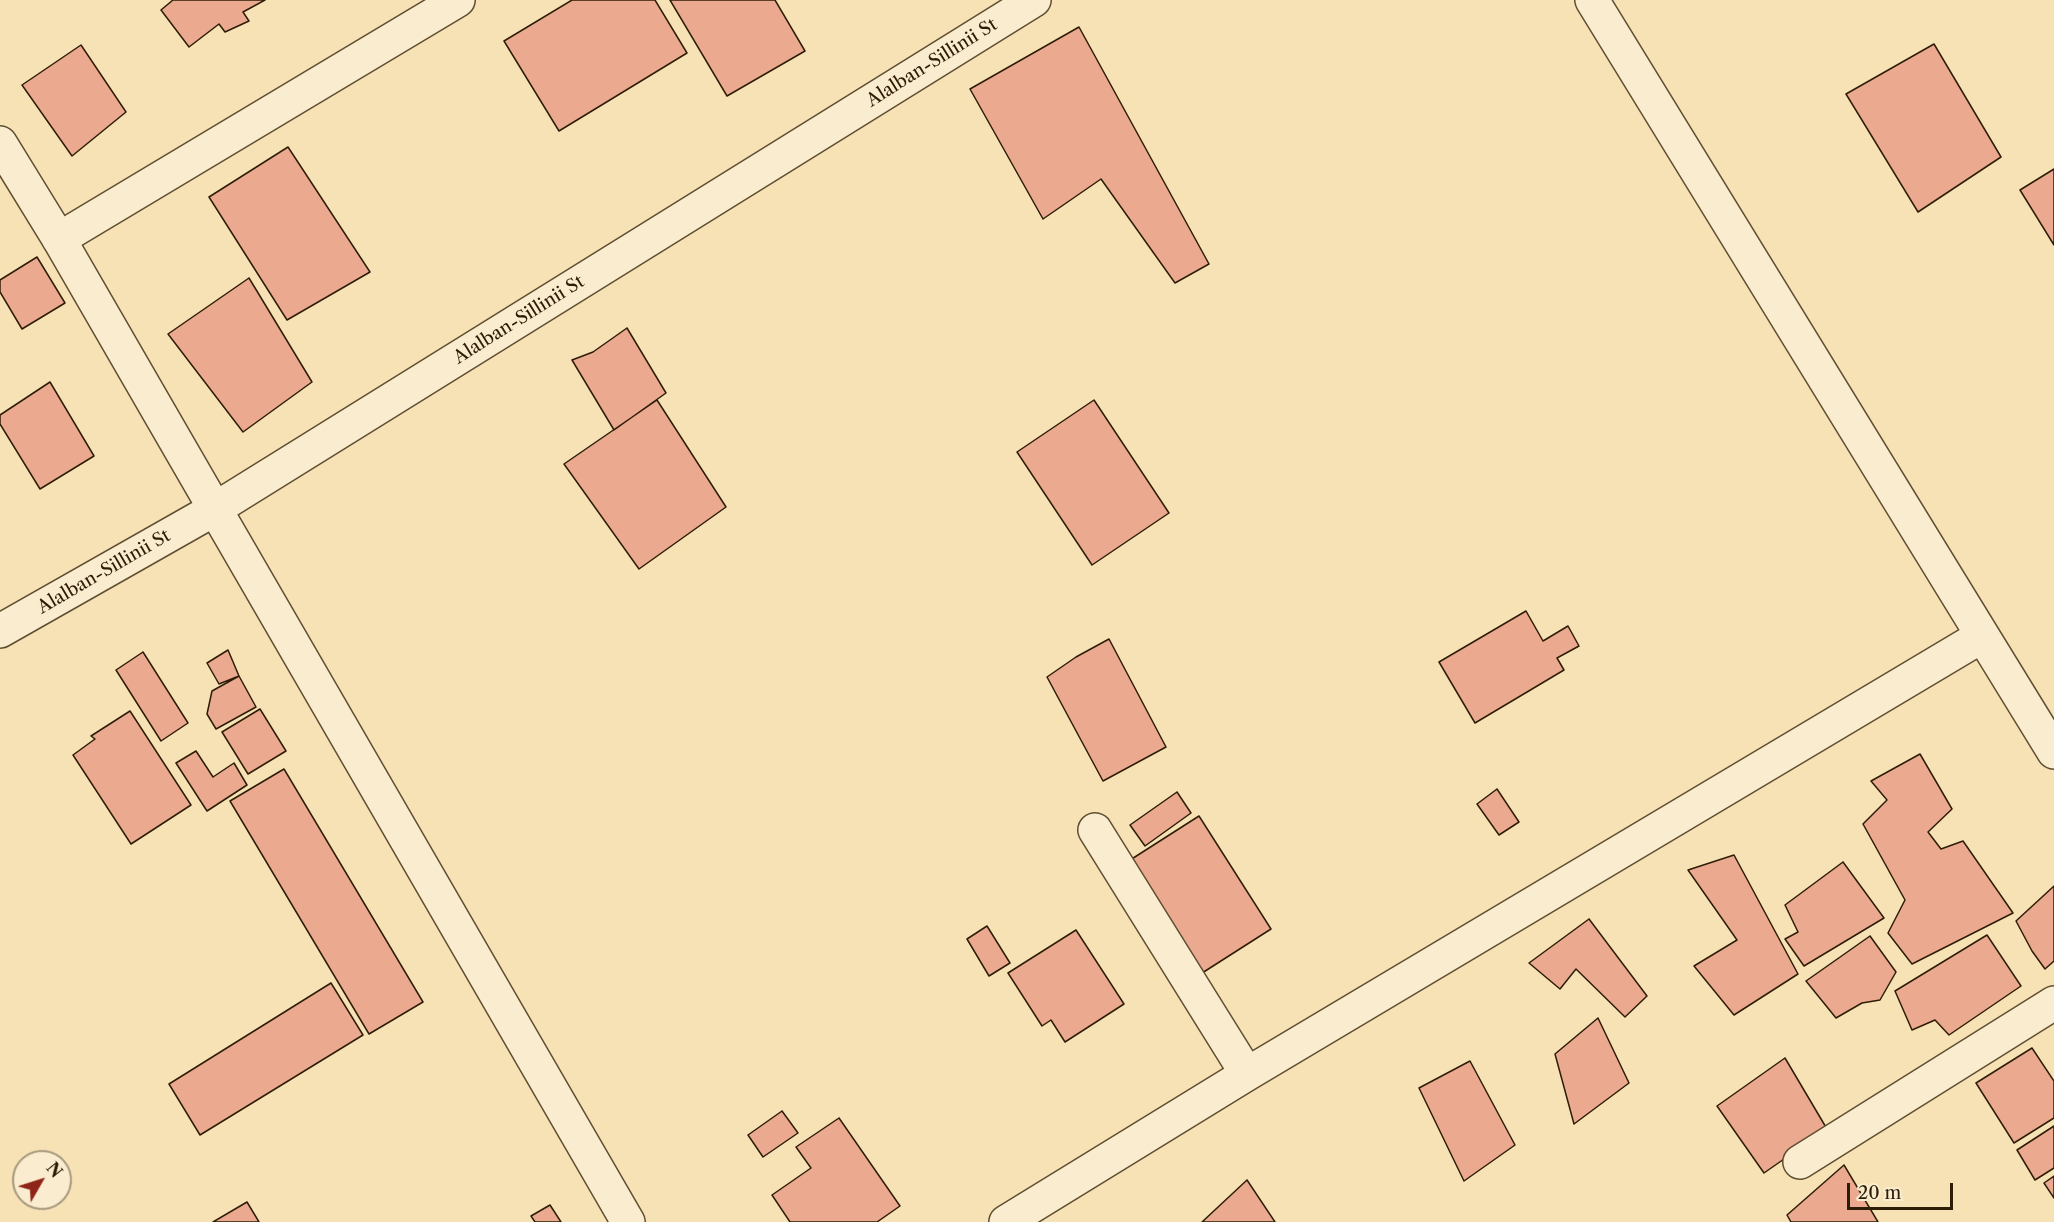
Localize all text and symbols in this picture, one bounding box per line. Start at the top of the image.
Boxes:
street label: Alalban-Sillinii St [863,14,1001,112]
street label: Alalban-Sillinii St [450,271,588,369]
street label: Alalban-Sillinii St [34,525,174,619]
north arrow [12,1150,72,1210]
text: N [42,1158,67,1182]
scale bar [1850,1171,1956,1209]
text: 20 m [1858,1182,1901,1204]

